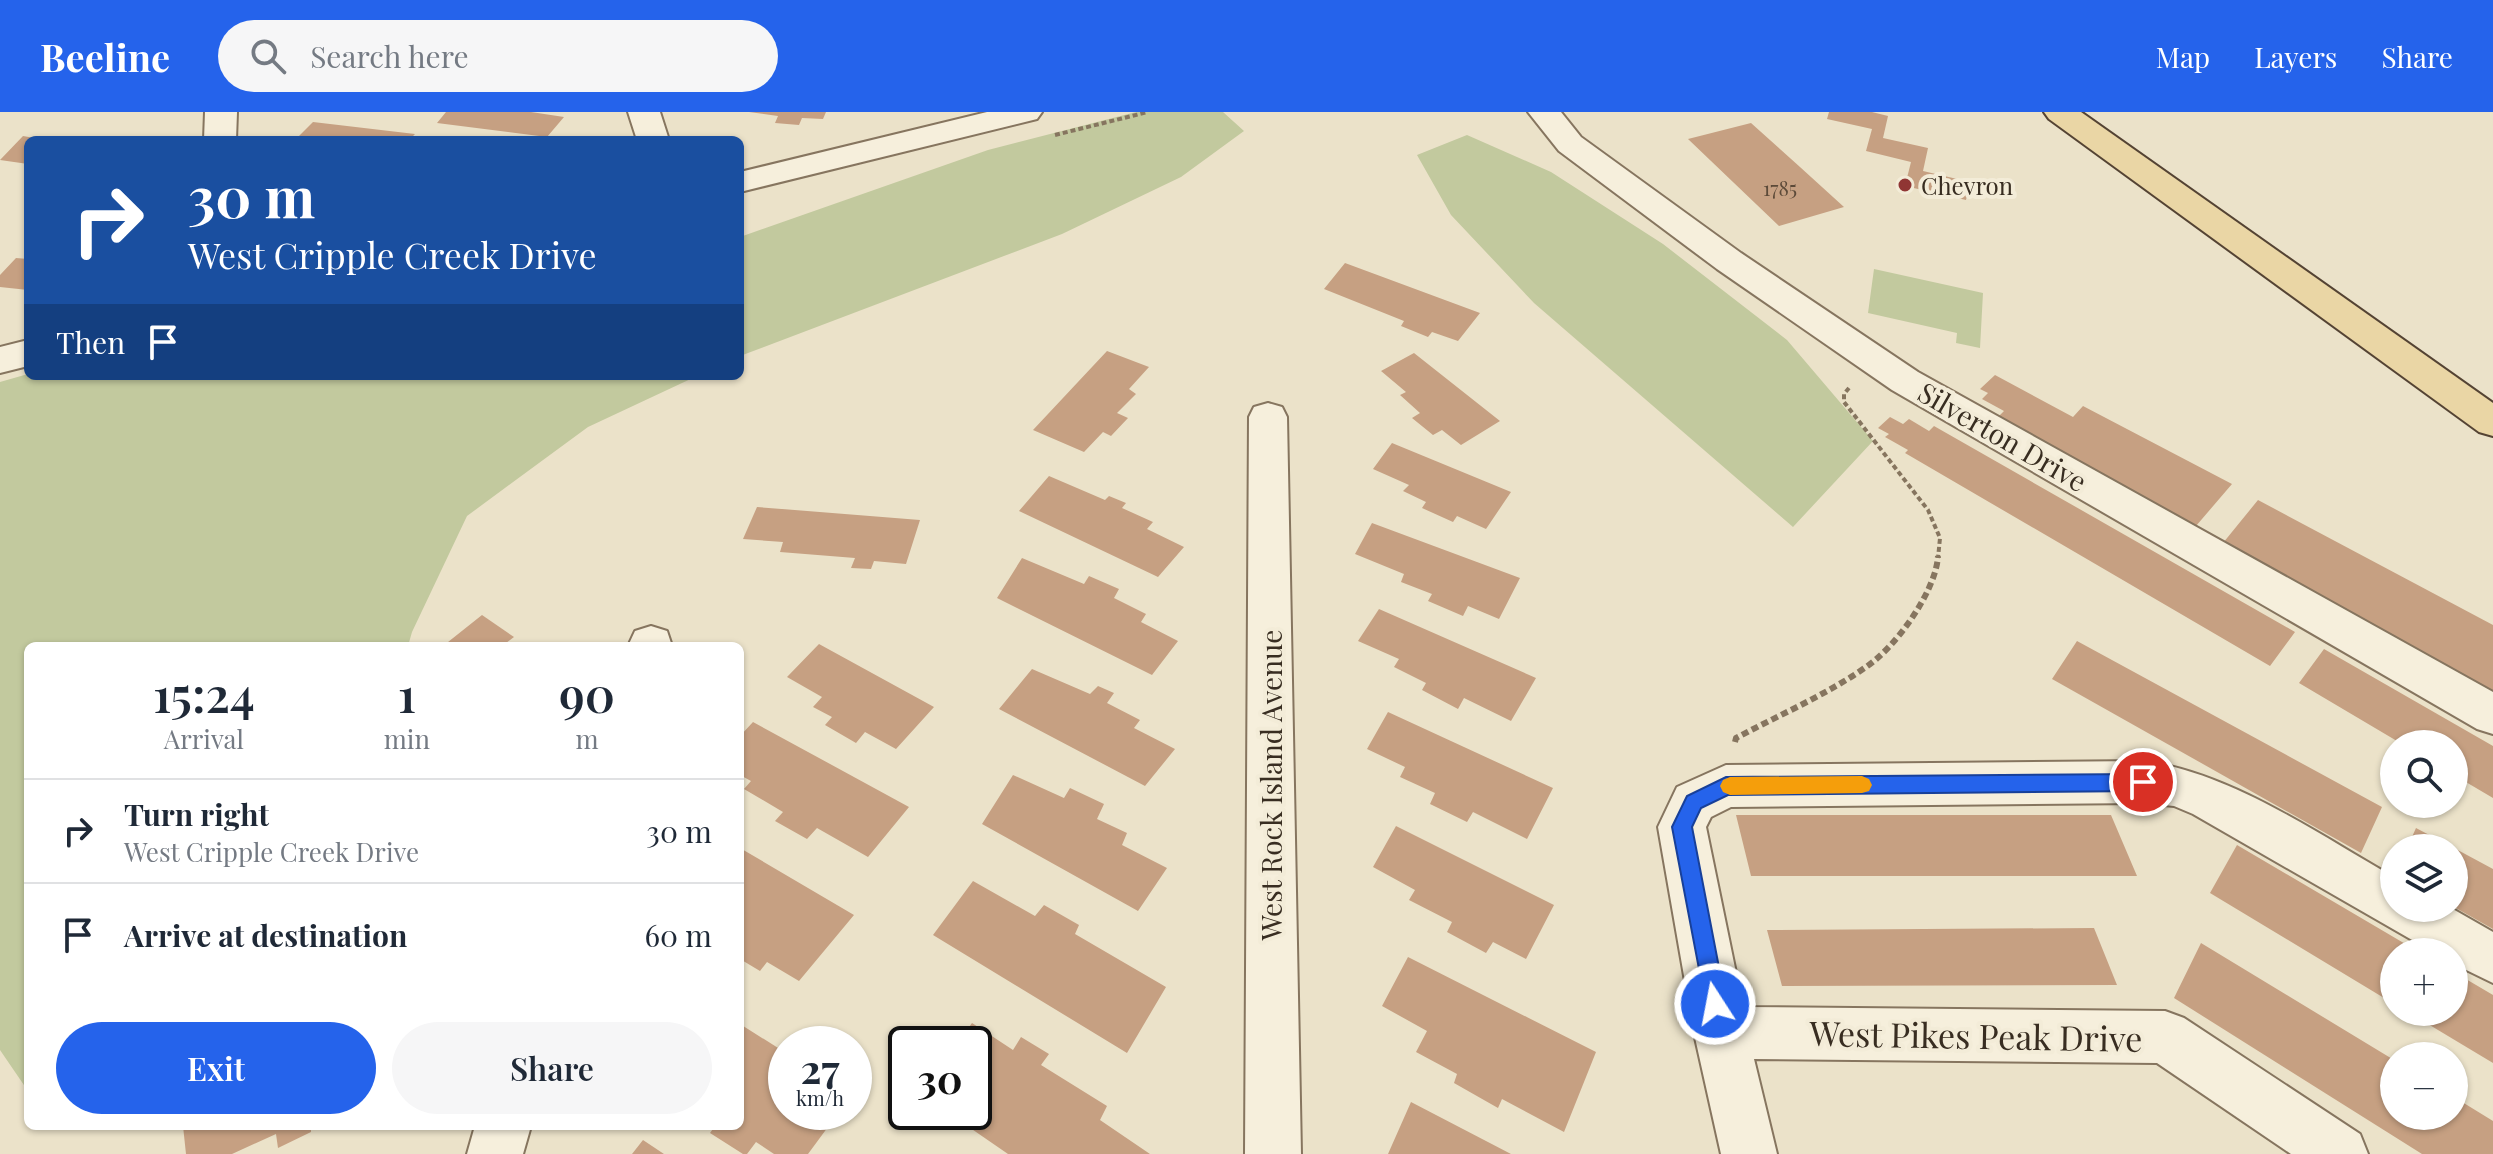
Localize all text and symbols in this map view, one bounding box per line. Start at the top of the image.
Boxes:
search box [218,20,778,92]
text: Beeline [40,31,170,82]
icon: search [246,34,290,78]
text: Search here [310,36,469,76]
text: Map [2156,38,2210,75]
text: Layers [2254,38,2337,75]
text: Share [2381,38,2453,75]
text: 30 m [188,158,315,233]
icon: right [56,168,160,272]
place label: Chevron [1921,169,2013,201]
house number: 1785 [1763,174,1797,201]
marker: Chevron [1896,176,1914,194]
text: West Cripple Creek Drive [188,230,597,278]
icon: arrive [141,320,185,364]
text: Then [56,322,125,362]
street label: Silverton Drive [1912,373,2094,499]
street label: West Rock Island Avenue [1252,630,1289,941]
text: 15:24 [153,661,255,725]
text: 1 [398,661,416,725]
text: 90 [559,661,615,725]
text: Arrival [164,721,244,756]
text: min [384,721,430,756]
text: m [575,721,599,756]
map controls [2380,730,2468,1130]
button: search [2380,730,2468,818]
pin [2109,748,2177,816]
icon: arrive [2121,760,2165,804]
text: Turn right [124,794,269,834]
icon: right [56,809,100,853]
text: 30 m [646,811,712,851]
text: West Cripple Creek Drive [124,834,419,869]
button: layers [2380,834,2468,922]
icon: arrive [56,913,100,957]
text: Arrive at destination [124,915,407,955]
text: 60 m [644,915,712,955]
button: + [2380,938,2468,1026]
position arrow [1673,962,1757,1046]
street label: West Pikes Peak Drive [1808,1009,2143,1061]
button: Exit [56,1022,376,1114]
button: Share [392,1022,712,1114]
speed limit sign: 30 [888,1026,992,1130]
text: 27 [800,1041,840,1094]
button: − [2380,1042,2468,1130]
text: km/h [796,1084,844,1111]

